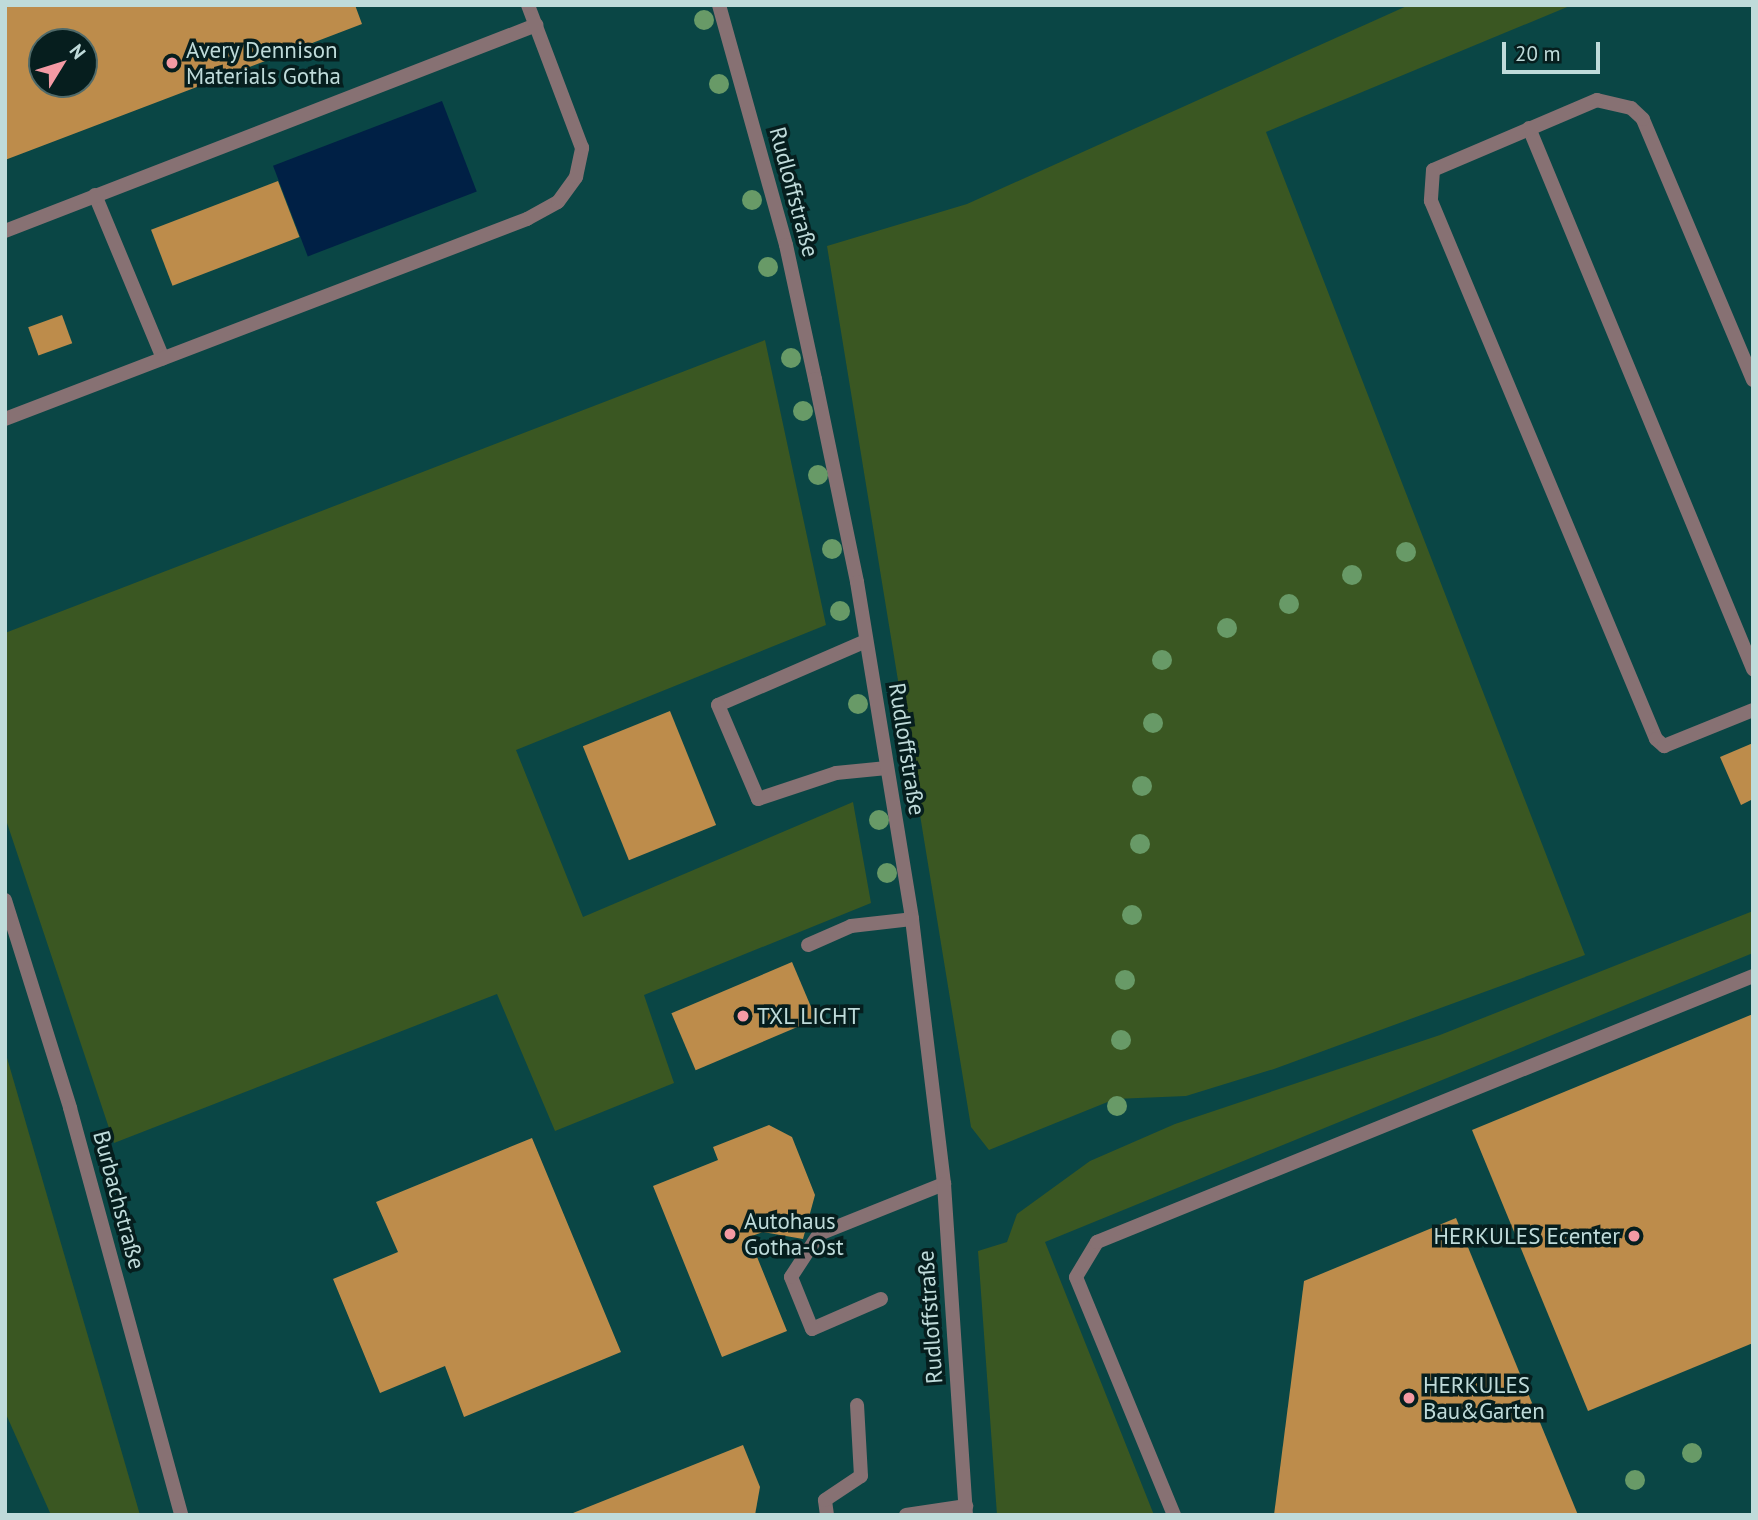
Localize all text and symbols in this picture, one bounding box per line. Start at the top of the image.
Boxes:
north arrow [28,28,98,98]
scale bar [1506,28,1604,72]
place label: Avery Dennison Materials Gotha [186,36,341,90]
text: N [65,39,91,64]
text: 20 m [1515,40,1561,67]
marker: Avery Dennison Materials Gotha [164,55,180,71]
street label: Rudloffstraße [763,124,825,260]
street label: Rudloffstraße [883,681,931,817]
place label: TXL LICHT [757,1002,861,1030]
marker: TXL LICHT [735,1008,751,1024]
street label: Burbachstraße [87,1128,151,1272]
place label: Autohaus Gotha-Ost [744,1207,844,1261]
place label: HERKULES Ecenter [1433,1222,1620,1250]
marker: Autohaus Gotha-Ost [722,1226,738,1242]
marker: HERKULES Ecenter [1626,1228,1642,1244]
street label: Rudloffstraße [912,1249,948,1385]
place label: HERKULES Bau&Garten [1423,1371,1545,1425]
marker: HERKULES Bau&Garten [1401,1390,1417,1406]

